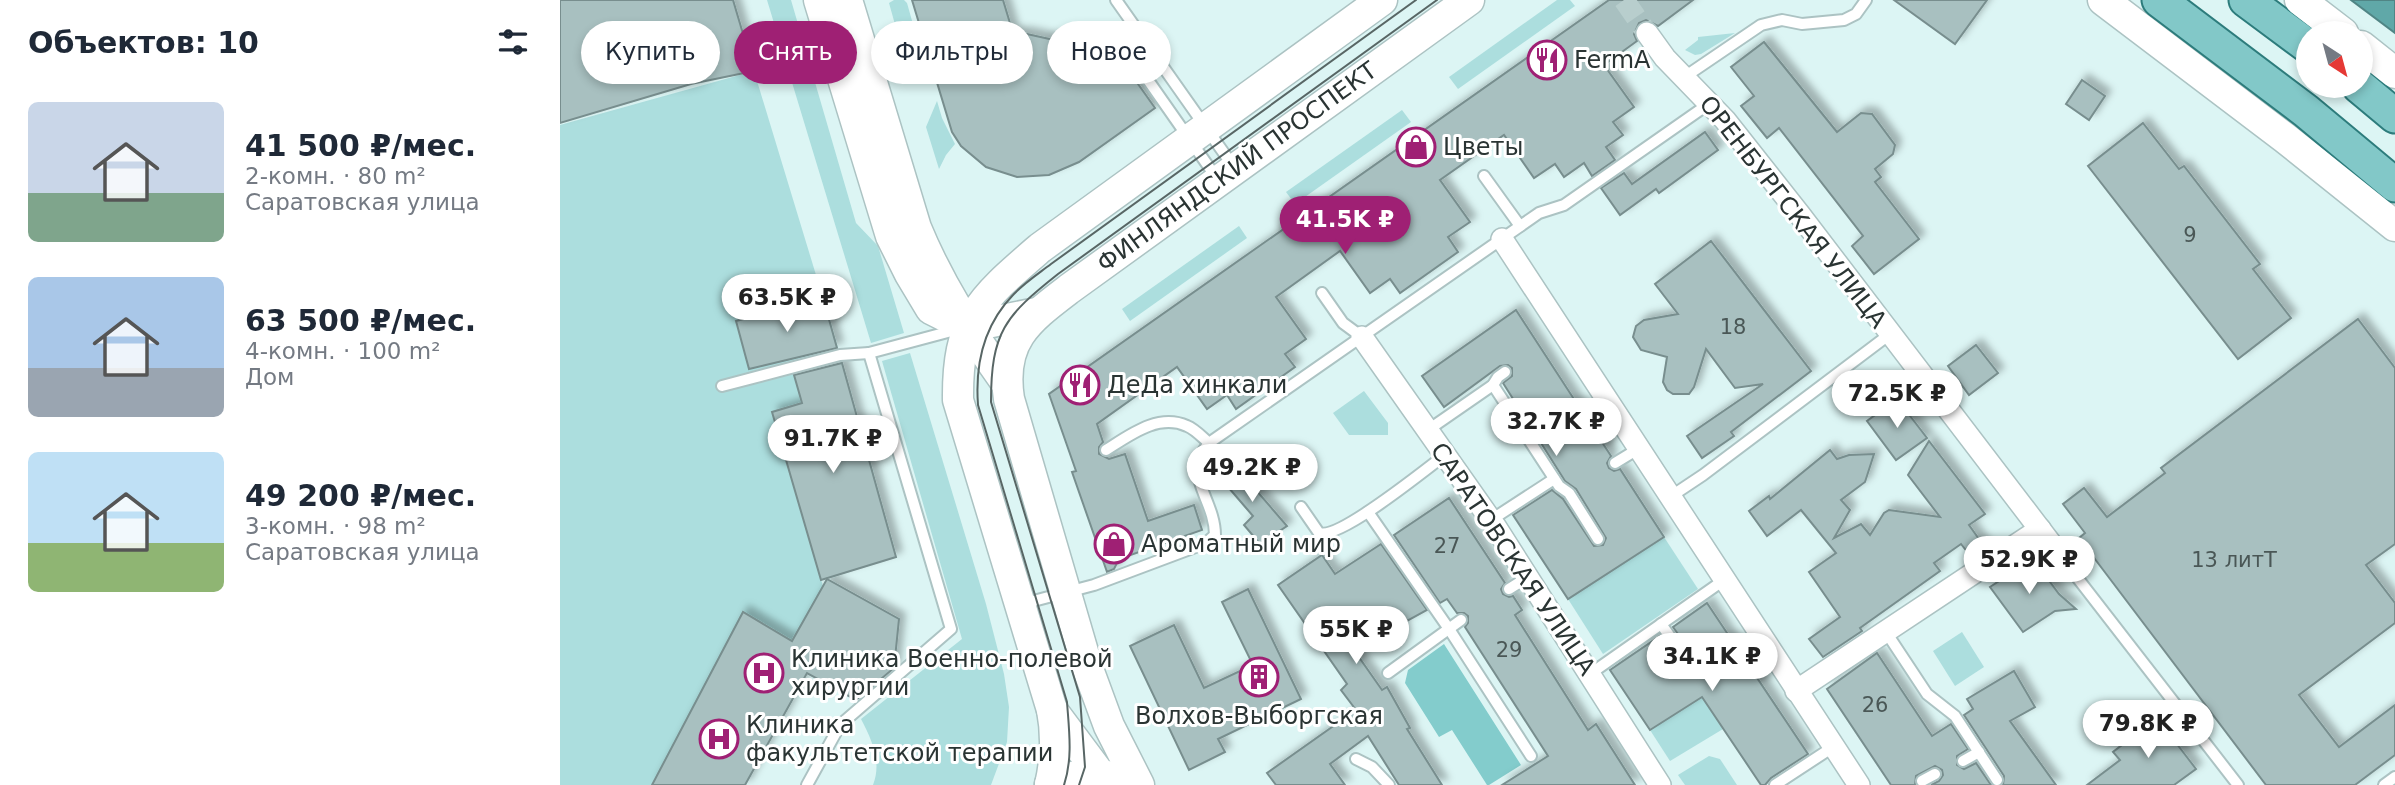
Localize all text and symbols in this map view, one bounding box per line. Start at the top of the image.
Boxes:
chip: Купить [581,21,720,84]
chip: Снять [734,21,857,84]
chip: Фильтры [871,21,1033,84]
chip: Новое [1047,21,1171,84]
north arrow [2296,21,2373,98]
map controls [2296,21,2373,98]
icon: filters [494,23,532,61]
text: Объектов: 10 [28,25,259,60]
restaurant icon: FermA [1526,39,1568,81]
place label: FermA [1574,46,1651,74]
street label: ФИНЛЯНДСКИЙ ПРОСПЕКТ [1091,55,1382,278]
street label: ОРЕНБУРГСКАЯ УЛИЦА [1694,90,1893,334]
shop icon: Цветы [1395,126,1437,168]
text: 41 500 ₽/мес. [245,128,476,163]
icon: home [84,130,168,214]
place label: Цветы [1443,133,1523,161]
text: 2-комн. · 80 m² [245,163,426,189]
text: Саратовская улица [245,189,480,215]
pin: 41.5K ₽ [1280,196,1410,256]
text: 41.5K ₽ [1296,206,1394,232]
house number: 9 [2183,223,2197,247]
pin: 63.5K ₽ [722,274,852,334]
text: 63.5K ₽ [738,284,836,310]
text: 63 500 ₽/мес. [245,303,476,338]
icon: home [84,305,168,389]
house number: 18 [1720,315,1746,339]
text: 4-комн. · 100 m² [245,338,440,364]
text: Дом [245,364,294,390]
restaurant icon: ДеДа хинкали [1059,364,1101,406]
pin: 72.5K ₽ [1832,370,1962,430]
place label: ДеДа хинкали [1107,371,1287,399]
text: 72.5K ₽ [1848,380,1946,406]
pin: 32.7K ₽ [1491,398,1621,458]
text: 32.7K ₽ [1507,408,1605,434]
pin: 91.7K ₽ [768,416,898,475]
text: 91.7K ₽ [784,425,882,451]
street label: САРАТОВСКАЯ УЛИЦА [1425,437,1602,681]
pin: 49.2K ₽ [1187,444,1317,504]
text: 49.2K ₽ [1203,454,1301,480]
text: 49 200 ₽/мес. [245,478,476,513]
icon: home [84,480,168,564]
text: 3-комн. · 98 m² [245,513,426,539]
shop icon: Ароматный мир [1093,523,1135,565]
place label: Ароматный мир [1141,530,1341,558]
house number: 27 [1434,534,1460,558]
pin: 52.9K ₽ [1964,536,2094,596]
text: Саратовская улица [245,539,480,565]
text: 52.9K ₽ [1980,546,2078,572]
house number: 13 литТ [2191,548,2277,572]
pin: 55K ₽ [1307,606,1405,666]
text: 55K ₽ [1319,616,1393,642]
pin: 34.1K ₽ [1647,634,1777,693]
house number: 29 [1496,638,1522,662]
text: 34.1K ₽ [1663,643,1761,669]
place label: Клиника Военно-полевой хирургии [791,645,1113,701]
hospital icon: Клиника Военно-полевой хирургии [743,652,785,694]
building icon: Волхов-Выборгская [1238,656,1280,698]
house number: 26 [1862,693,1888,717]
pin: 79.8K ₽ [2083,700,2213,760]
place label: Волхов-Выборгская [1135,702,1383,730]
text: 79.8K ₽ [2099,710,2197,736]
place label: Клиника факультетской терапии [746,711,1053,767]
hospital icon: Клиника факультетской терапии [698,718,740,760]

